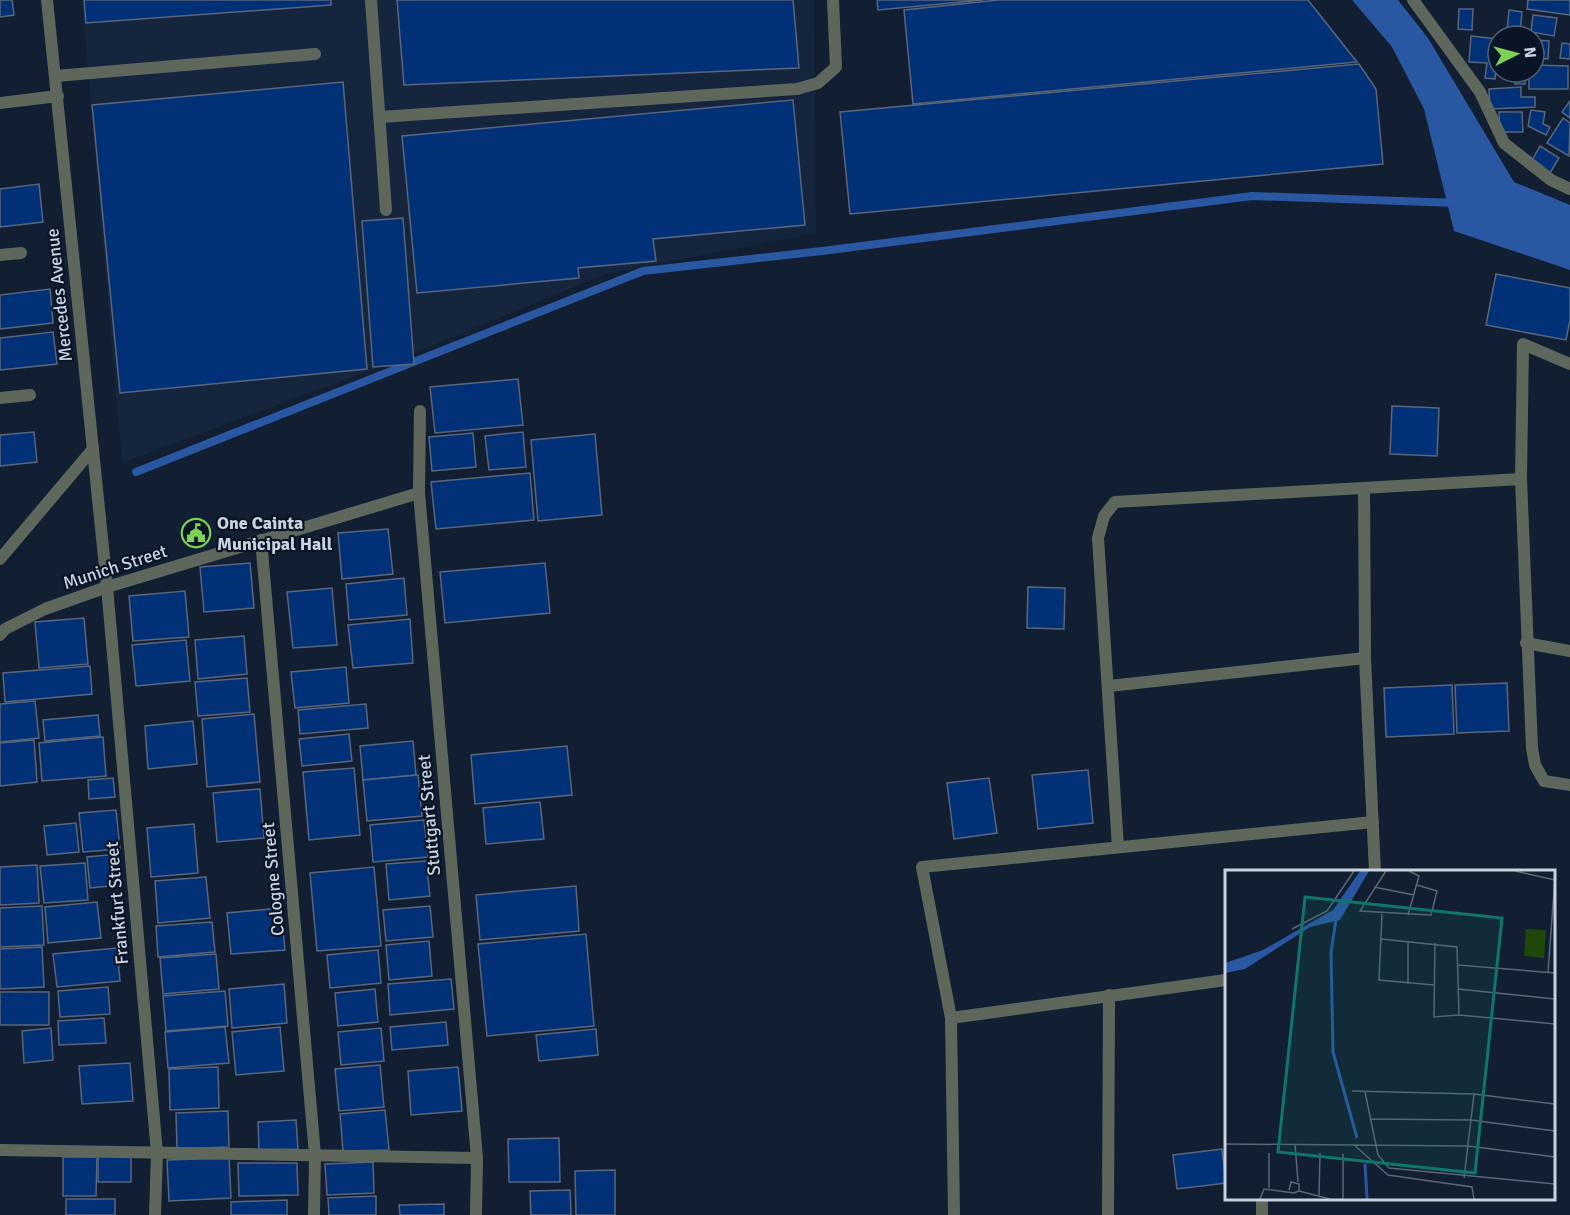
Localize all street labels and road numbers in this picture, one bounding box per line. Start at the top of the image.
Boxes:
street label: Mercedes Avenue [41,227,77,363]
street label: Munich Street [60,540,170,594]
street label: Stuttgart Street [413,754,445,876]
street label: Cologne Street [257,821,289,937]
street label: Frankfurt Street [101,841,133,965]

